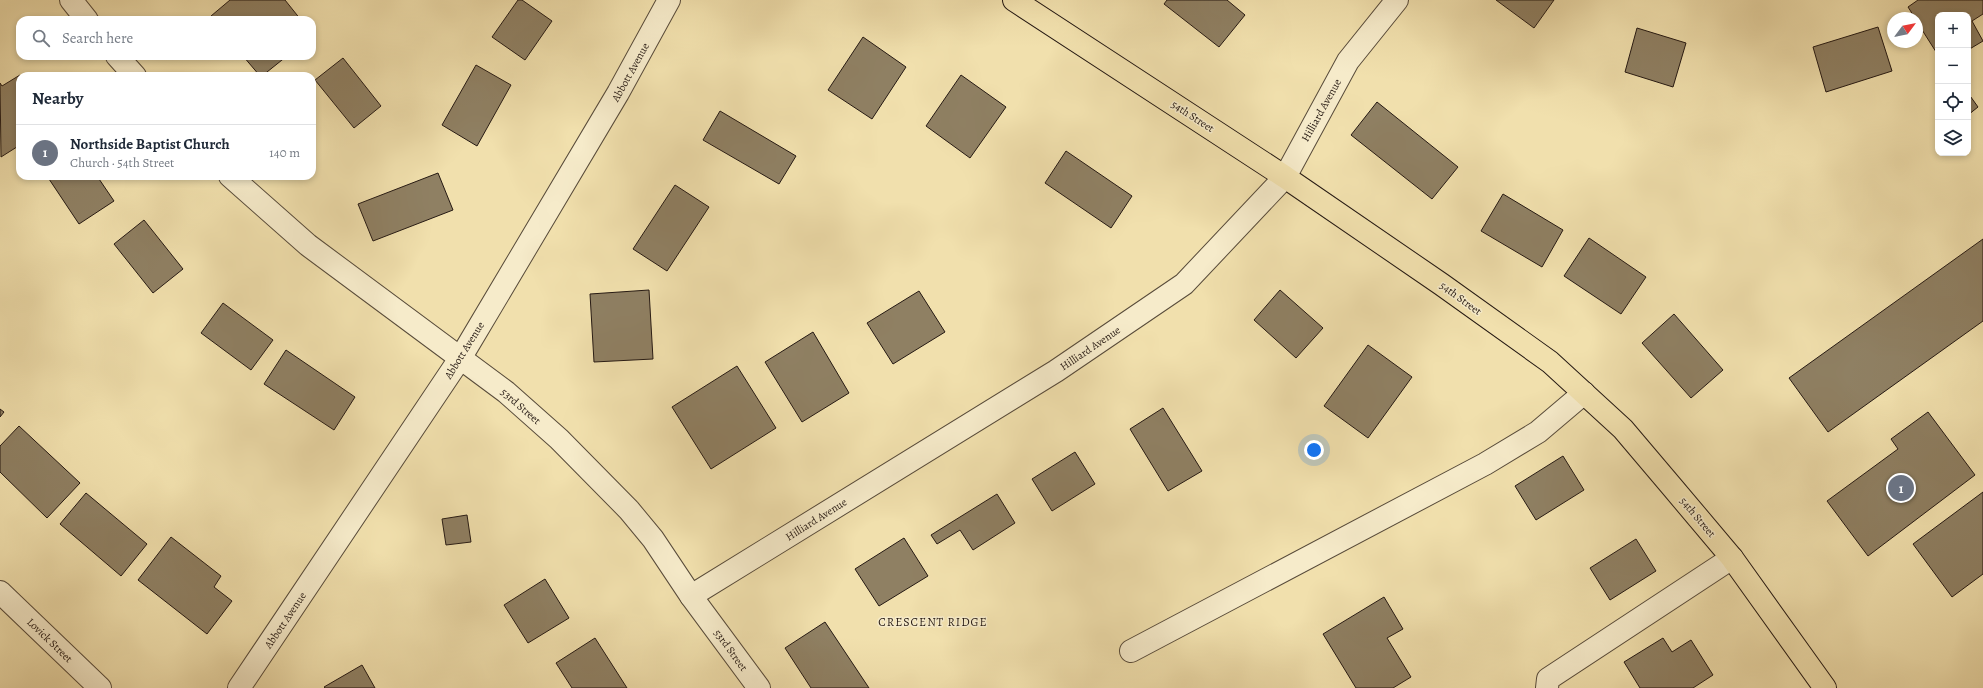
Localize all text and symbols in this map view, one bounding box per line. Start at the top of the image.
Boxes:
north arrow [1887,12,1923,48]
map controls [1935,12,1971,156]
button: + [1935,12,1971,48]
search box [16,16,316,60]
icon: search [30,27,52,49]
text: Search here [62,28,133,48]
street label: Abbott Avenue [608,40,653,105]
button: − [1935,48,1971,84]
street label: Hilliard Avenue [1298,76,1345,144]
button: locate [1935,84,1971,120]
text: Nearby [32,87,83,110]
street label: 54th Street [1168,97,1217,136]
button: layers [1935,120,1971,156]
text: Northside Baptist Church [70,134,230,154]
text: 1 [43,144,47,161]
text: 140 m [269,144,300,161]
text: Church · 54th Street [70,154,174,171]
street label: 54th Street [1437,278,1485,319]
street label: Abbott Avenue [440,319,488,383]
street label: Hilliard Avenue [1057,323,1123,374]
street label: 53rd Street [497,385,544,428]
your location [1304,440,1324,460]
pin: 1 [1888,473,1914,503]
street label: 54th Street [1676,494,1719,541]
street label: Hilliard Avenue [783,495,850,544]
street label: Abbott Avenue [260,589,310,652]
district label: CRESCENT RIDGE [878,614,988,630]
street label: Lovick Street [23,615,76,666]
street label: 53rd Street [710,626,751,675]

